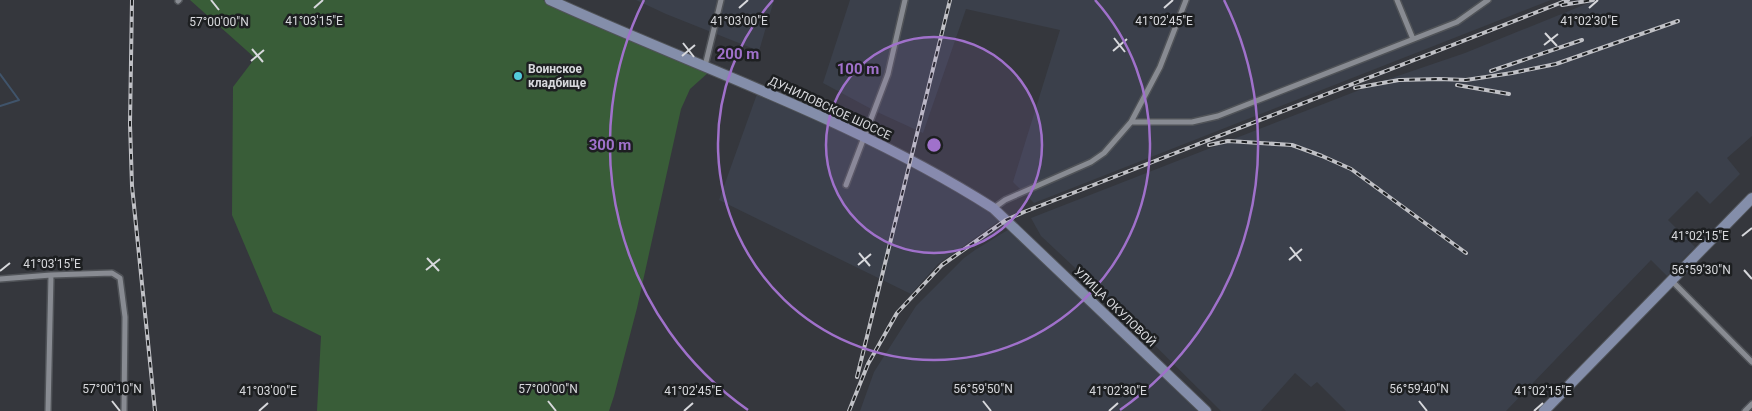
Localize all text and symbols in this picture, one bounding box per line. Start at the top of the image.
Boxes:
text: 41°03'15"E [285,14,343,28]
text: 41°03'00"E [710,14,768,28]
text: 41°02'45"E [1135,14,1193,28]
text: 41°02'30"E [1560,14,1618,28]
text: 57°00'00"N [189,15,249,29]
text: 200 m [717,45,759,63]
text: 100 m [837,60,879,78]
place label: Воинское кладбище [528,62,587,90]
marker: Воинское кладбище [512,70,524,82]
street label: ДУНИЛОВСКОЕ ШОССЕ [767,73,894,143]
text: 300 m [589,136,631,154]
centre of rings [925,136,943,154]
text: 41°02'15"E [1671,229,1729,243]
text: 41°03'15"E [23,257,81,271]
text: 56°59'30"N [1671,263,1731,277]
street label: УЛИЦА ОКУЛОВОЙ [1071,264,1159,350]
text: 57°00'10"N [82,382,142,396]
text: 57°00'00"N [518,382,578,396]
text: 56°59'50"N [953,382,1013,396]
text: 56°59'40"N [1389,382,1449,396]
text: 41°03'00"E [239,384,297,398]
text: 41°02'45"E [664,384,722,398]
text: 41°02'30"E [1089,384,1147,398]
text: 41°02'15"E [1514,384,1572,398]

